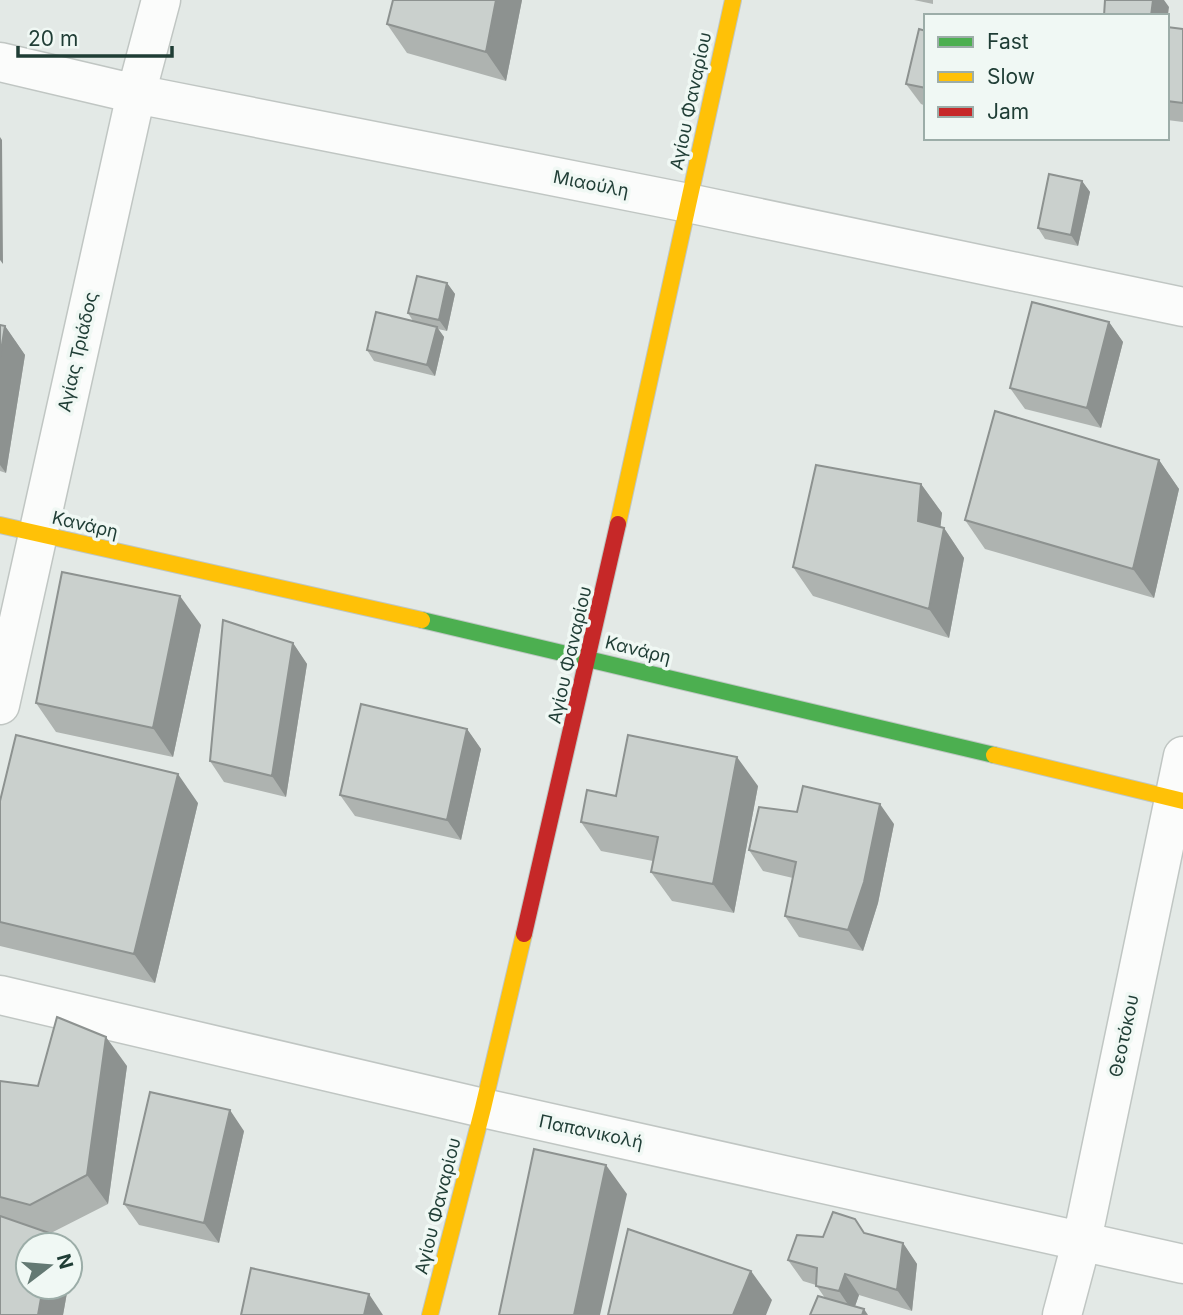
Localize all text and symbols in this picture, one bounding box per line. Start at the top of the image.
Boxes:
scale bar [18,14,172,58]
legend [924,14,1169,140]
text: 20 m [28,26,78,51]
text: Fast [987,29,1029,54]
street label: Αγίου Φαναρίου [666,30,715,172]
text: Slow [987,64,1035,89]
text: Jam [987,99,1029,124]
street label: Μιαούλη [552,166,631,201]
street label: Αγίας Τριάδος [53,290,102,414]
street label: Κανάρη [50,507,120,542]
street label: Αγίου Φαναρίου [543,584,596,726]
street label: Κανάρη [603,631,673,668]
street label: Θεοτόκου [1105,993,1143,1079]
street label: Παπανικολή [537,1110,645,1153]
street label: Αγίου Φαναρίου [410,1135,465,1277]
north arrow [14,1231,84,1301]
text: N [52,1251,78,1272]

